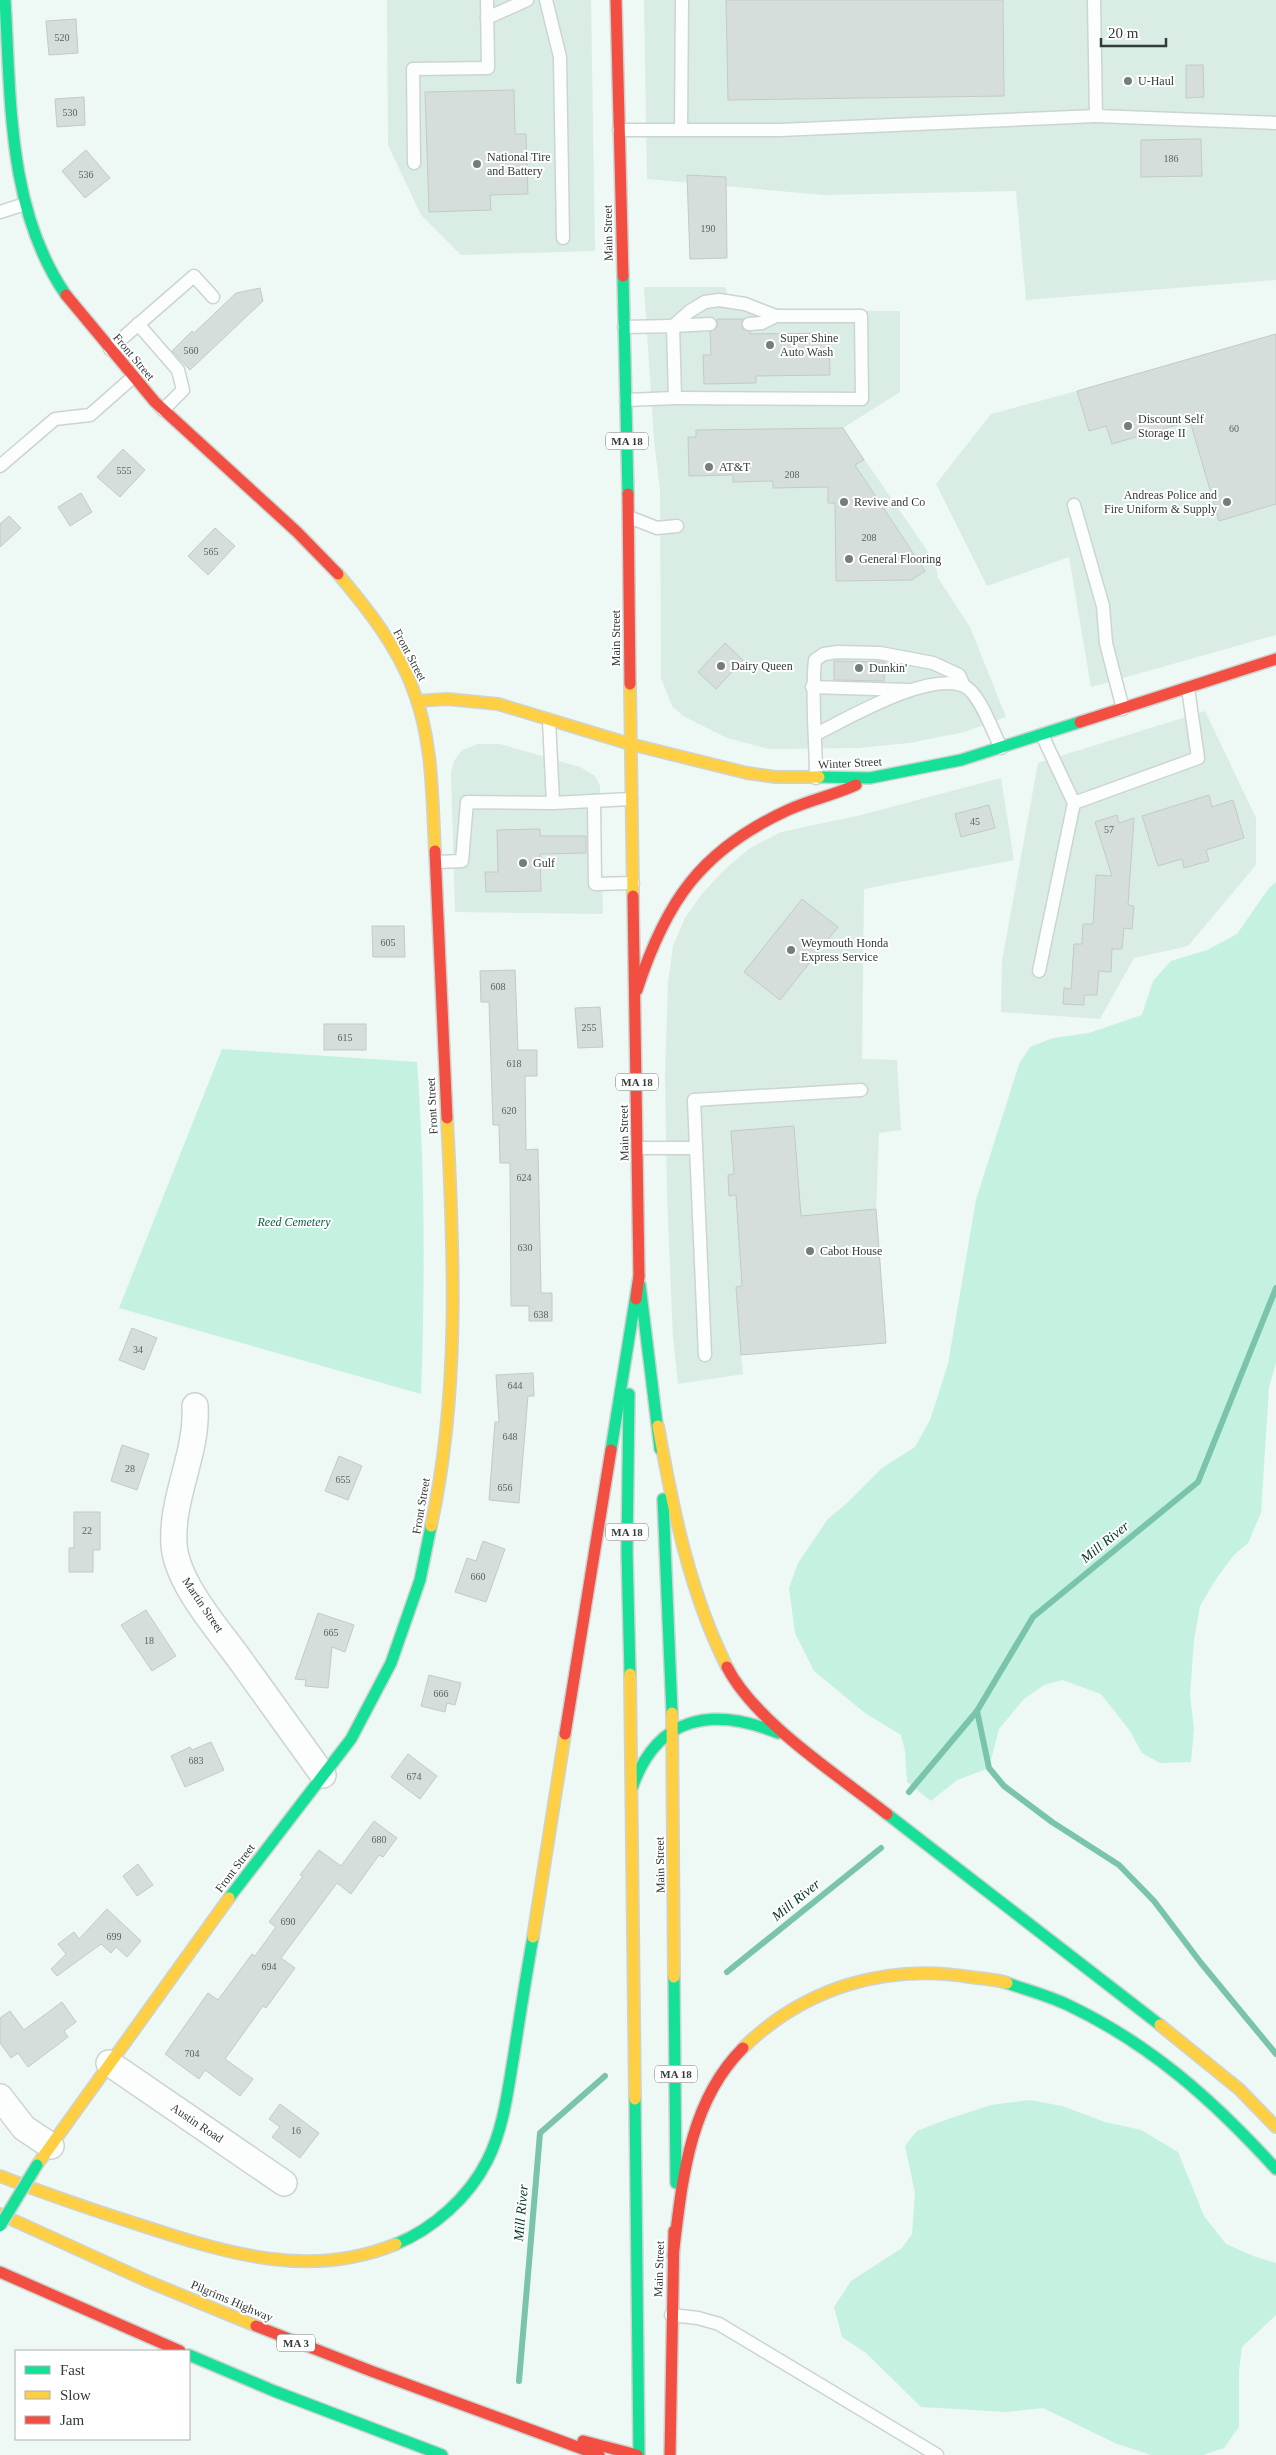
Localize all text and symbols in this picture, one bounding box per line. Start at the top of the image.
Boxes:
scale bar [1101,15,1166,47]
text: 20 m [1108,25,1139,41]
house number: 520 [55,32,70,43]
place label: U-Haul [1138,74,1175,88]
marker: U-Haul [1122,75,1134,87]
house number: 530 [63,107,78,118]
place label: National Tire and Battery [487,150,551,178]
house number: 186 [1164,153,1179,164]
marker: National Tire and Battery [471,158,483,170]
house number: 536 [79,169,94,180]
street label: Main Street [600,204,615,261]
house number: 190 [701,223,716,234]
street label: Front Street [110,331,158,384]
place label: Super Shine Auto Wash [780,331,838,359]
marker: Super Shine Auto Wash [764,339,776,351]
house number: 560 [184,345,199,356]
place label: Discount Self Storage II [1138,412,1204,440]
marker: Discount Self Storage II [1122,420,1134,432]
house number: 60 [1229,423,1239,434]
road number: MA 18 [606,432,648,450]
place label: AT&T [719,460,751,474]
marker: AT&T [703,461,715,473]
house number: 555 [117,465,132,476]
house number: 208 [785,469,800,480]
place label: Andreas Police and Fire Uniform & Supply [1104,488,1217,516]
place label: Revive and Co [854,495,925,509]
marker: Revive and Co [838,496,850,508]
marker: Andreas Police and Fire Uniform & Supply [1221,496,1233,508]
house number: 208 [862,532,877,543]
house number: 565 [204,546,219,557]
place label: General Flooring [859,552,941,566]
marker: General Flooring [843,553,855,565]
street label: Main Street [609,609,623,666]
street label: Front Street [390,627,430,684]
place label: Dairy Queen [731,659,793,673]
marker: Dairy Queen [715,660,727,672]
place label: Dunkin' [869,661,907,675]
marker: Dunkin' [853,662,865,674]
street label: Winter Street [818,754,883,772]
house number: 45 [970,816,980,827]
house number: 57 [1104,824,1114,835]
place label: Gulf [533,856,555,870]
marker: Gulf [517,857,529,869]
place label: Weymouth Honda Express Service [801,936,889,964]
house number: 605 [381,937,396,948]
marker: Weymouth Honda Express Service [785,944,797,956]
house number: 608 [491,981,506,992]
house number: 255 [582,1022,597,1033]
house number: 615 [338,1032,353,1043]
house number: 618 [507,1058,522,1069]
road number: MA 18 [616,1074,658,1090]
street label: Front Street [423,1077,440,1135]
street label: Main Street [616,1104,631,1161]
house number: 620 [502,1105,517,1116]
house number: 624 [517,1172,532,1183]
park label: Reed Cemetery [257,1215,331,1229]
house number: 630 [518,1242,533,1253]
place label: Cabot House [820,1244,882,1258]
marker: Cabot House [804,1245,816,1257]
house number: 638 [534,1309,549,1320]
house number: 34 [133,1344,143,1355]
house number: 644 [508,1380,523,1391]
house number: 648 [503,1431,518,1442]
house number: 28 [125,1463,135,1474]
house number: 655 [336,1474,351,1485]
street label: Front Street [409,1476,433,1535]
house number: 656 [498,1482,513,1493]
water label: Mill River [1077,1518,1132,1566]
road number: MA 18 [606,1524,648,1540]
house number: 22 [82,1525,92,1536]
house number: 660 [471,1571,486,1582]
street label: Martin Street [179,1575,227,1636]
house number: 665 [324,1627,339,1638]
house number: 18 [144,1635,154,1646]
house number: 666 [434,1688,449,1699]
house number: 683 [189,1755,204,1766]
house number: 674 [407,1771,422,1782]
house number: 680 [372,1834,387,1845]
street label: Main Street [652,1836,667,1893]
street label: Front Street [212,1840,258,1895]
water label: Mill River [768,1876,823,1924]
house number: 690 [281,1916,296,1927]
house number: 699 [107,1931,122,1942]
house number: 694 [262,1961,277,1972]
house number: 704 [185,2048,200,2059]
road number: MA 18 [655,2066,697,2082]
street label: Austin Road [168,2100,226,2146]
house number: 16 [291,2125,301,2136]
water label: Mill River [511,2183,531,2243]
street label: Main Street [651,2240,667,2297]
street label: Pilgrims Highway [189,2277,275,2325]
road number: MA 3 [277,2334,315,2352]
legend [15,2350,190,2440]
text: Fast [60,2362,86,2378]
text: Slow [60,2387,91,2403]
text: Jam [60,2412,84,2428]

